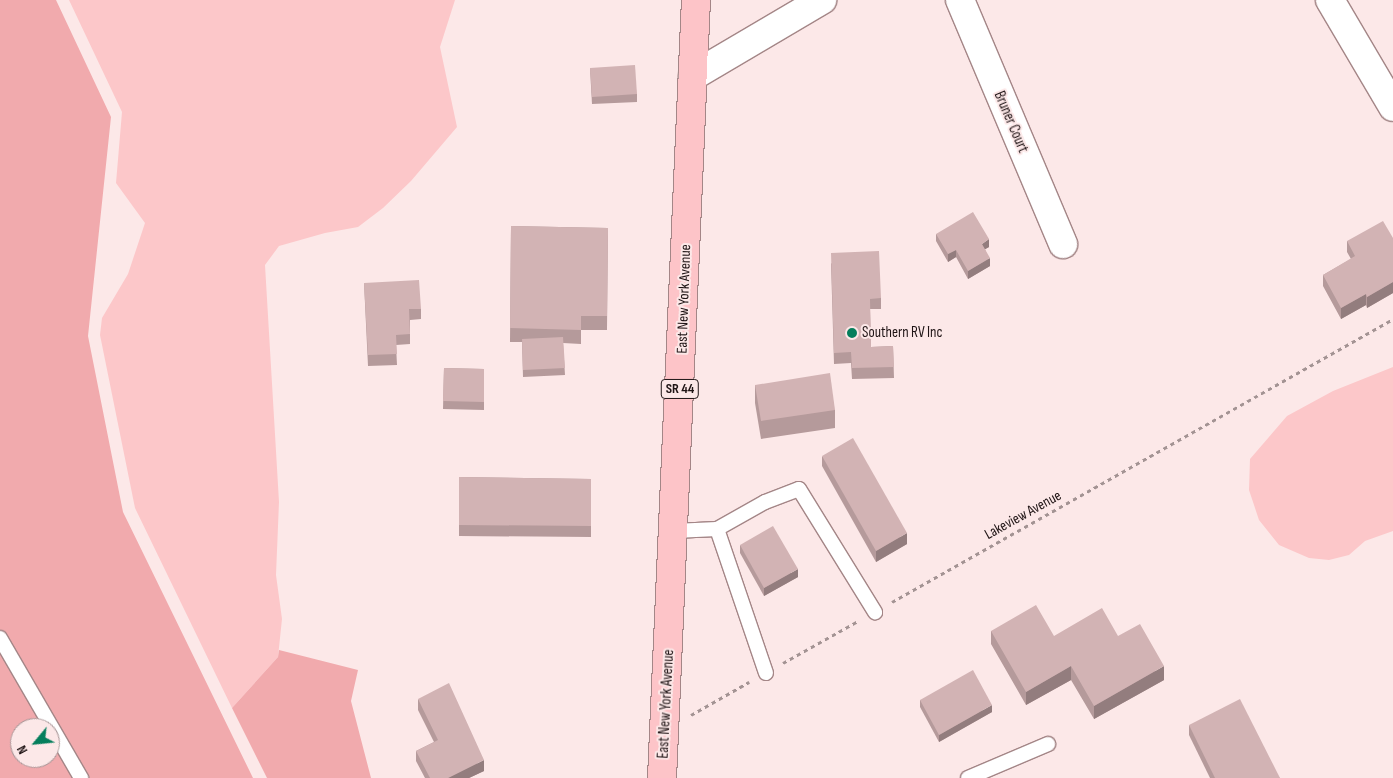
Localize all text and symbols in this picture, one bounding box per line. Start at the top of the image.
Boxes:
street label: Bruner Court [990,89,1032,155]
street label: East New York Avenue [673,244,695,354]
place label: Southern RV Inc [862,324,942,342]
marker: Southern RV Inc [846,327,858,339]
road number: SR 44 [660,378,700,400]
street label: Lakeview Avenue [982,487,1064,543]
street label: East New York Avenue [654,649,678,759]
north arrow [10,718,60,768]
text: N [13,743,31,757]

